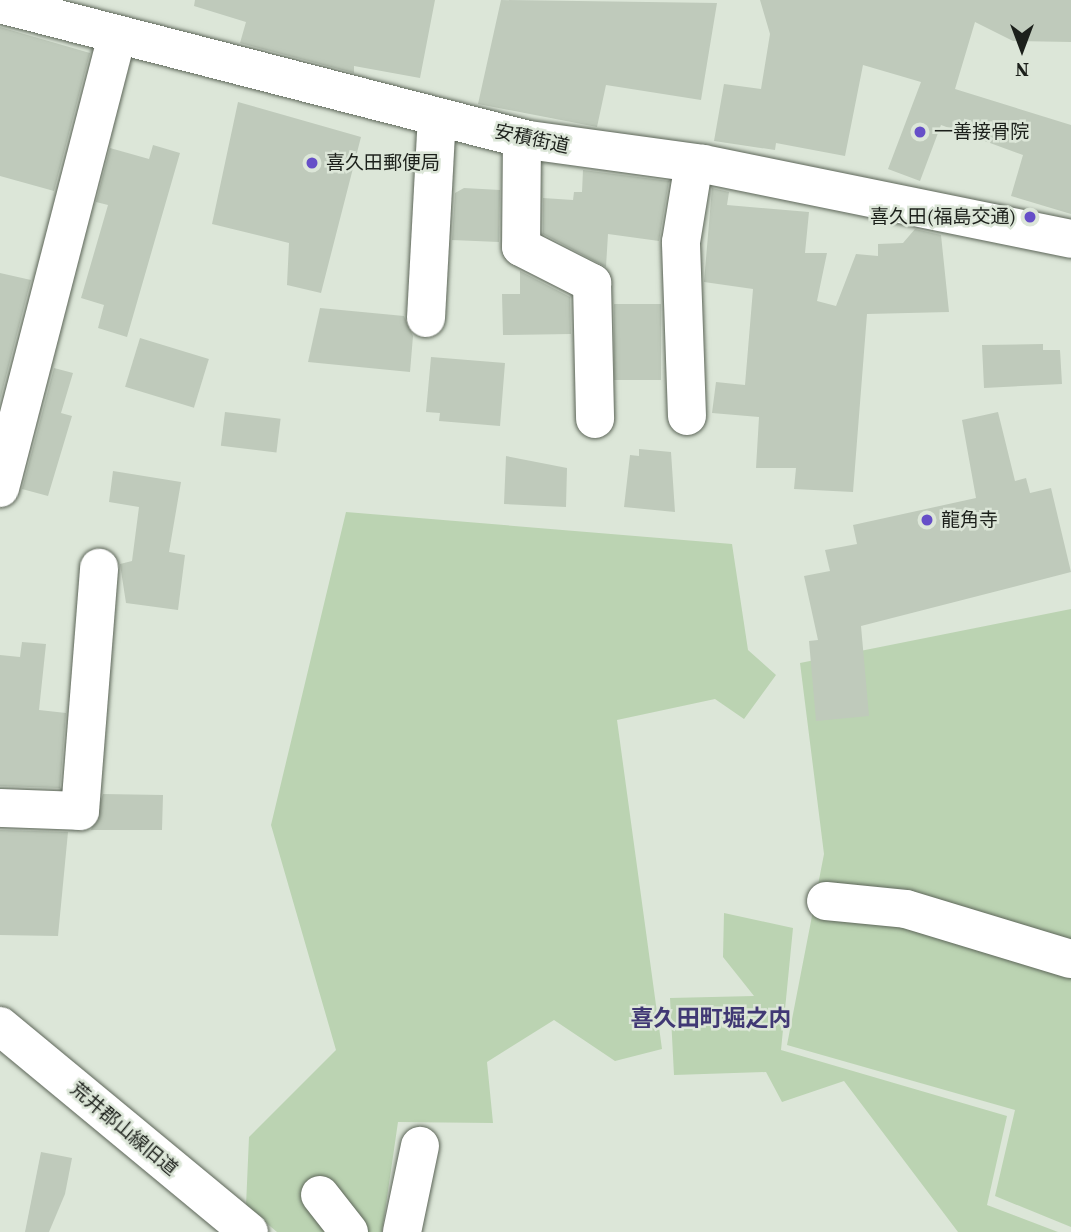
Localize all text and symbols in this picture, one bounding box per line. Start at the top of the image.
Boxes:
north arrow [987,14,1057,84]
text: N [1015,57,1029,83]
street label: 安積街道 [492,120,572,158]
place label: 一善接骨院 [934,121,1029,143]
marker: 一善接骨院 [912,124,928,140]
place label: 喜久田郵便局 [326,152,440,174]
marker: 喜久田郵便局 [304,155,320,171]
place label: 喜久田(福島交通) [870,206,1016,228]
marker: 喜久田(福島交通) [1022,209,1038,225]
place label: 龍角寺 [941,509,998,531]
marker: 龍角寺 [919,512,935,528]
district label: 喜久田町堀之内 [631,1004,791,1032]
street label: 荒井郡山線旧道 [66,1078,182,1180]

